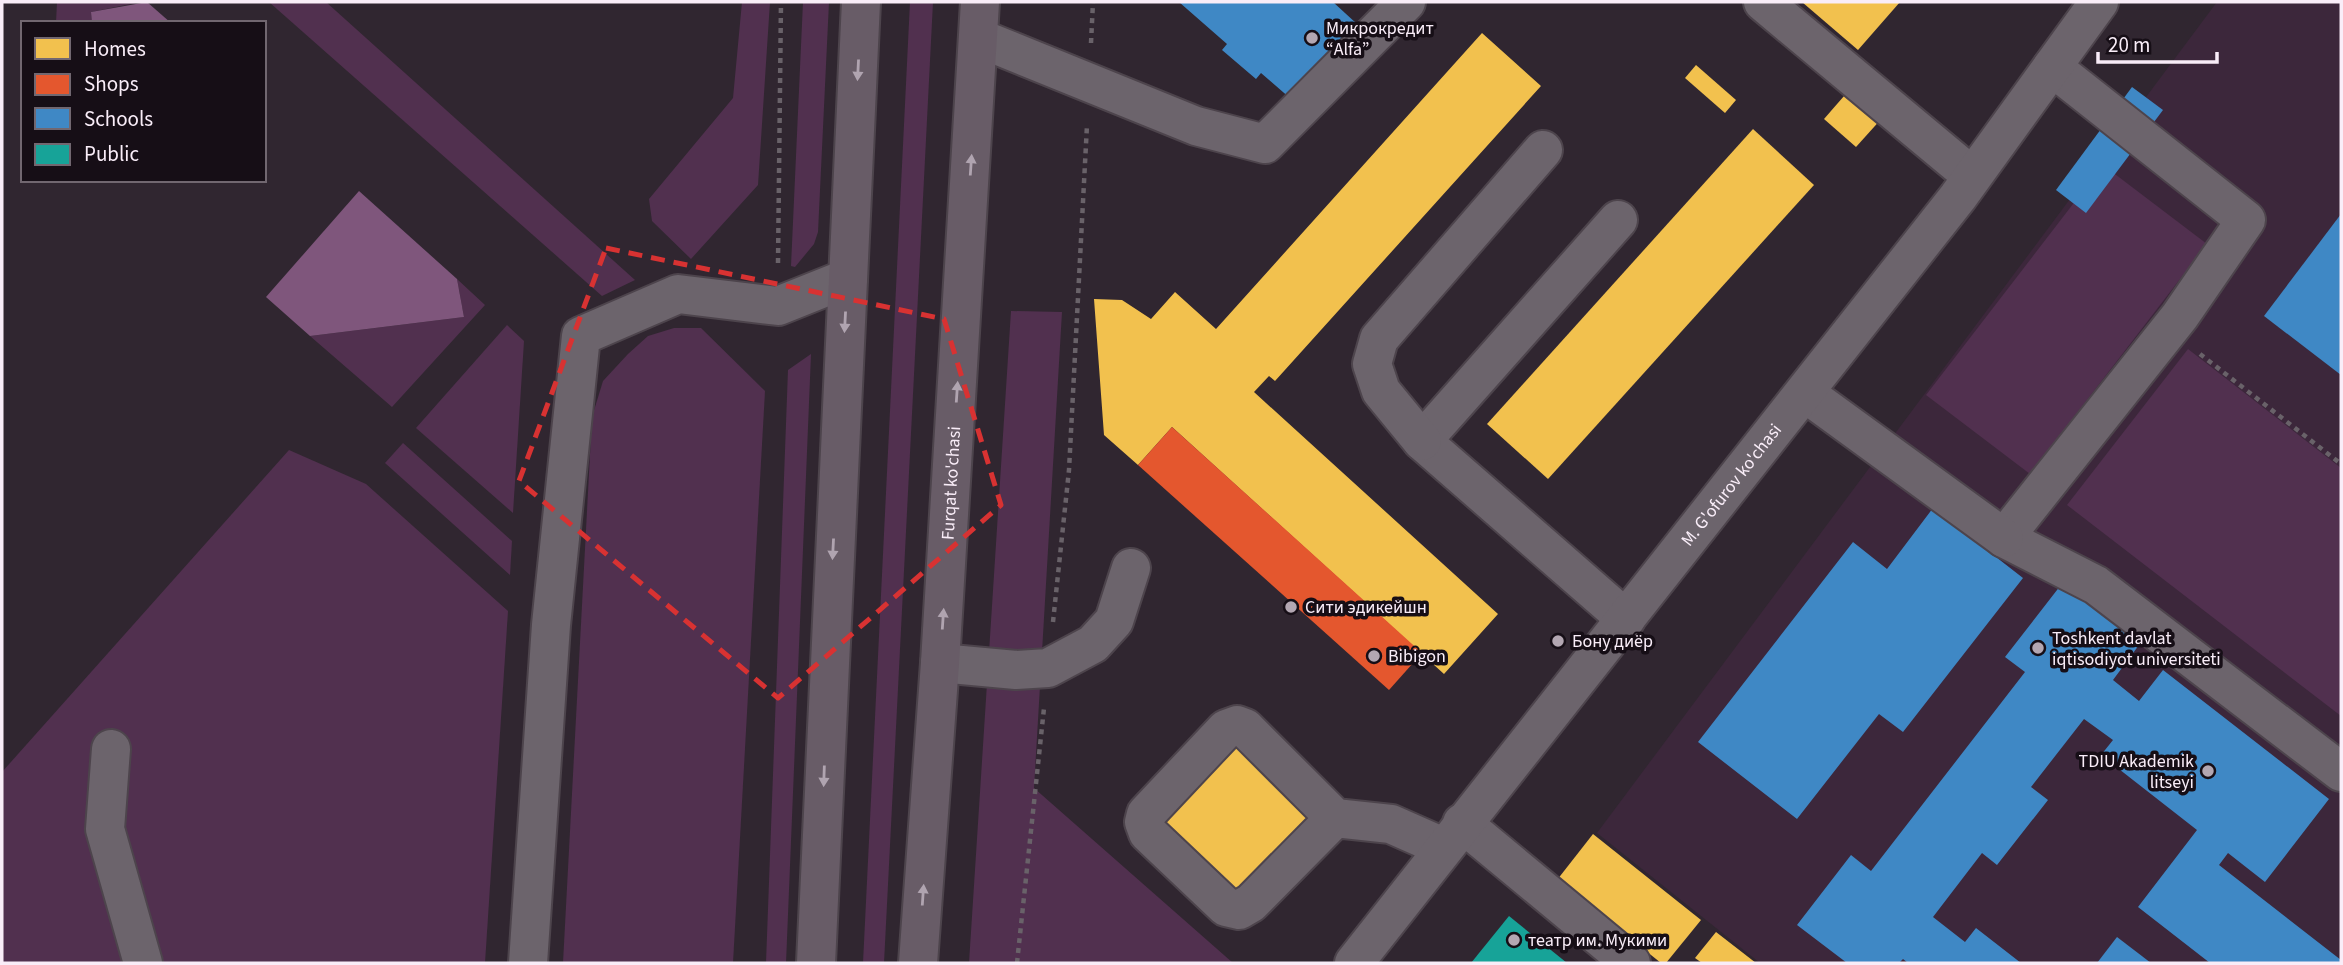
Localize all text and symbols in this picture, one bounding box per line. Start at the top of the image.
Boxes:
place label: Микрокредит “Alfa” [1326,16,1434,62]
legend [21,21,266,182]
scale bar [2098,21,2217,65]
marker: Микрокредит “Alfa” [1304,30,1320,46]
text: 20 m [2108,30,2150,60]
text: Homes [84,34,146,64]
one-way arrow [852,59,863,81]
text: Shops [84,69,139,99]
text: Schools [84,104,153,134]
text: Public [84,139,139,169]
one-way arrow [966,154,977,176]
one-way arrow [840,311,851,333]
one-way arrow [952,381,963,403]
street label: M. G'ofurov ko'chasi [1675,419,1788,552]
street label: Furqat ko'chasi [935,426,967,541]
one-way arrow [827,538,838,560]
place label: Сити эдикейшн [1305,595,1427,620]
marker: Сити эдикейшн [1283,599,1299,615]
one-way arrow [938,608,949,630]
place label: Toshkent davlat iqtisodiyot universiteti [2052,626,2221,672]
place label: Бону диёр [1572,629,1653,654]
marker: Бону диёр [1550,633,1566,649]
marker: Toshkent davlat iqtisodiyot universiteti [2030,640,2046,656]
place label: Bibigon [1388,644,1446,669]
marker: Bibigon [1366,648,1382,664]
place label: TDIU Akademik litseyi [2079,749,2194,795]
marker: TDIU Akademik litseyi [2200,763,2216,779]
one-way arrow [818,765,829,787]
one-way arrow [918,884,929,906]
place label: театр им. Мукими [1528,928,1667,953]
marker: театр им. Мукими [1506,932,1522,948]

